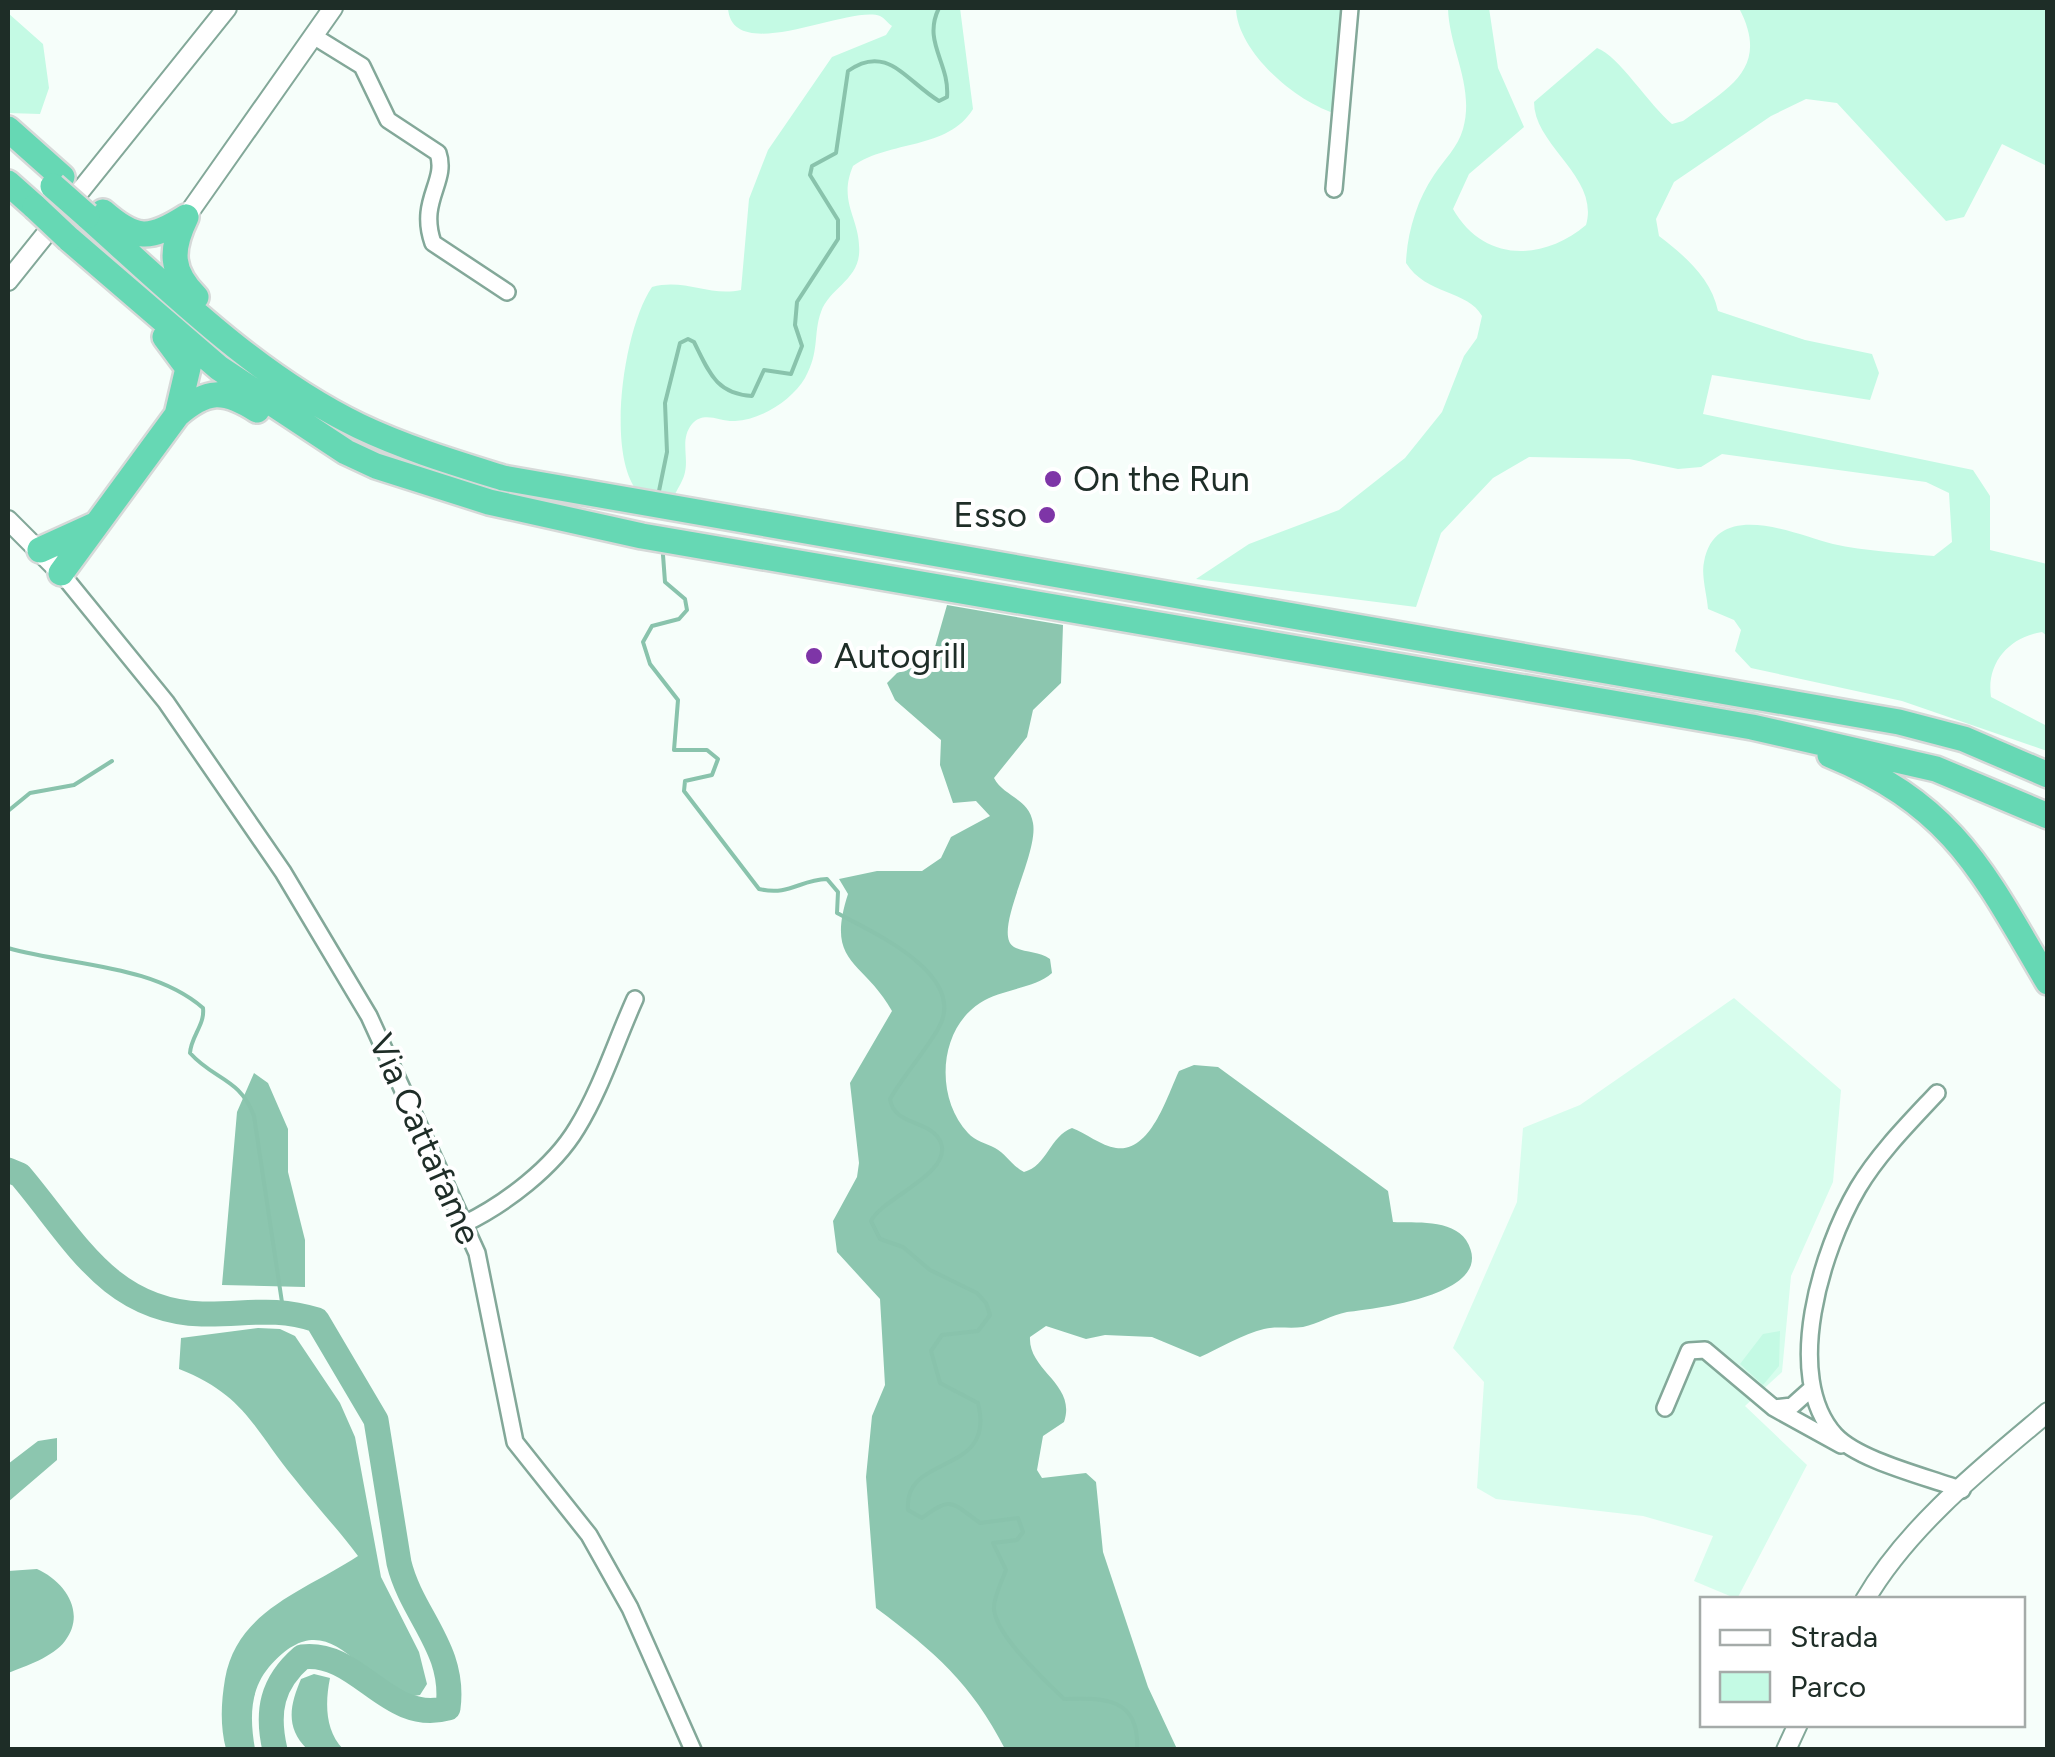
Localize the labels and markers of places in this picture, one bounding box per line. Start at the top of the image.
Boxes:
place label: On the Run [1073,458,1250,500]
marker: On the Run [1042,468,1064,490]
place label: Esso [953,494,1027,536]
marker: Esso [1036,504,1058,526]
place label: Autogrill [834,635,967,677]
marker: Autogrill [803,645,825,667]

